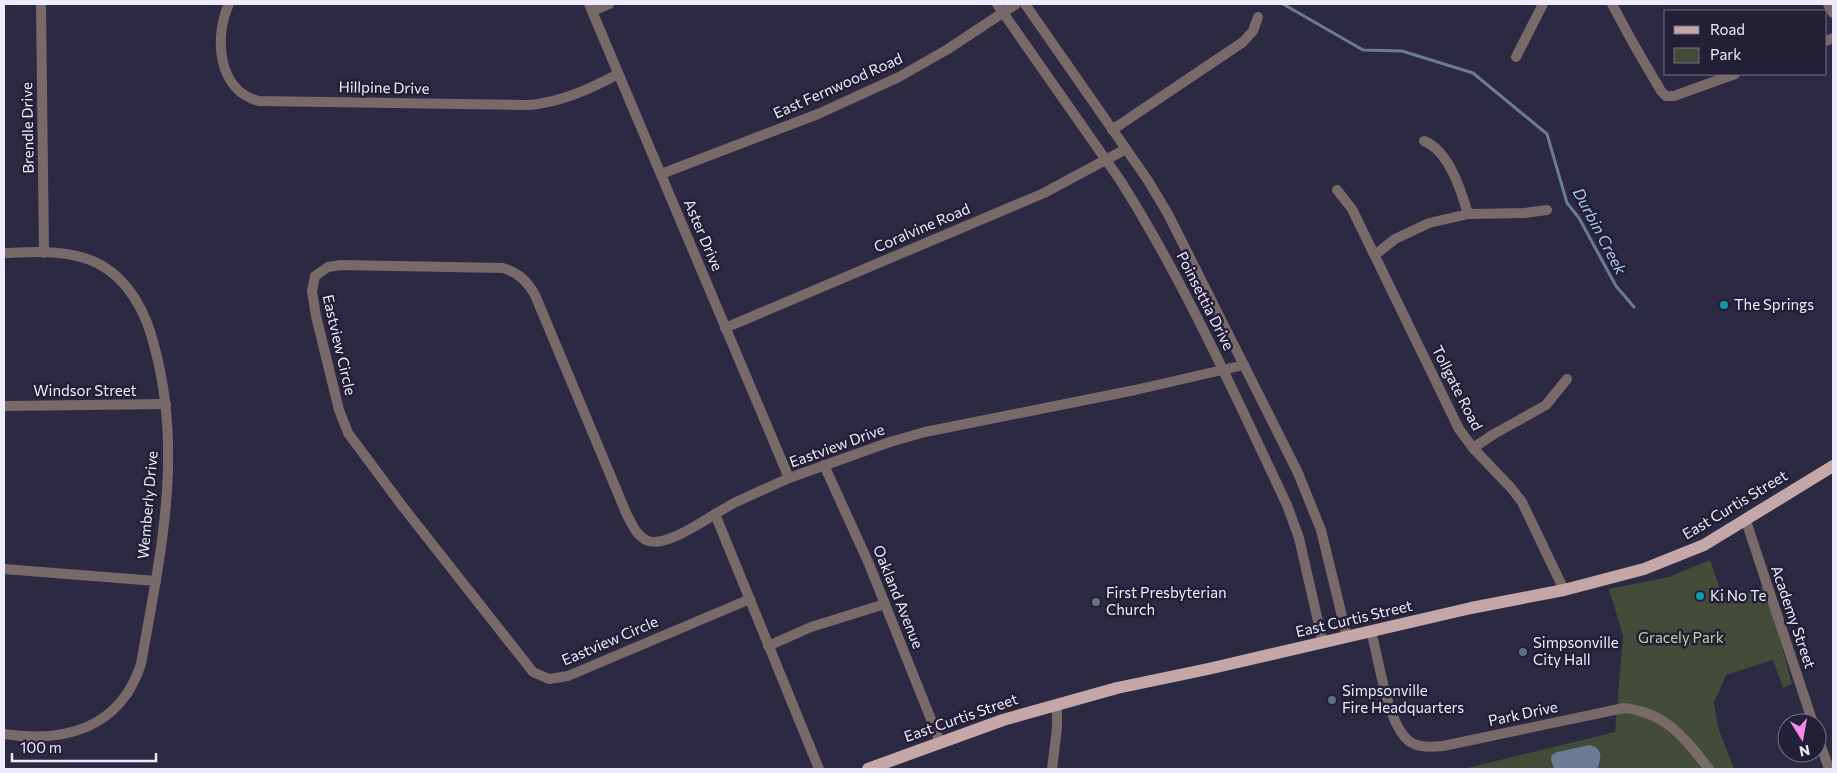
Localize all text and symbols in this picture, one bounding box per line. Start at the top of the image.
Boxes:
legend [1664,10,1827,75]
text: Road [1710,20,1745,38]
text: Park [1710,45,1741,63]
street label: East Fernwood Road [770,49,905,122]
street label: Hillpine Drive [338,77,430,97]
street label: Brendle Drive [17,82,37,174]
water label: Durbin Creek [1570,184,1631,278]
street label: Aster Drive [681,196,727,273]
street label: Coralvine Road [871,199,972,255]
street label: Poinsettia Drive [1173,248,1239,353]
street label: Eastview Circle [320,293,360,397]
place label: The Springs [1734,295,1814,313]
marker: The Springs [1718,299,1730,311]
street label: Tollgate Road [1429,342,1487,433]
street label: Windsor Street [33,381,137,399]
street label: Eastview Drive [787,419,887,471]
street label: Wemberly Drive [133,450,161,560]
street label: East Curtis Street [1679,466,1790,543]
street label: Oakland Avenue [870,542,928,651]
street label: Academy Street [1768,563,1820,671]
place label: First Presbyterian Church [1106,583,1227,618]
place label: Ki No Te [1710,586,1766,604]
marker: Ki No Te [1694,590,1706,602]
marker: First Presbyterian Church [1090,596,1102,608]
street label: East Curtis Street [1294,596,1414,640]
street label: Eastview Circle [559,612,661,668]
park label: Gracely Park [1638,628,1724,646]
place label: Simpsonville City Hall [1533,633,1619,668]
marker: Simpsonville City Hall [1517,646,1529,658]
place label: Simpsonville Fire Headquarters [1342,681,1464,716]
street label: East Curtis Street [901,689,1020,745]
marker: Simpsonville Fire Headquarters [1326,694,1338,706]
street label: Park Drive [1486,697,1559,729]
north arrow [1777,713,1827,763]
scale bar [12,730,156,762]
text: 100 m [20,738,62,756]
text: N [1798,742,1811,761]

